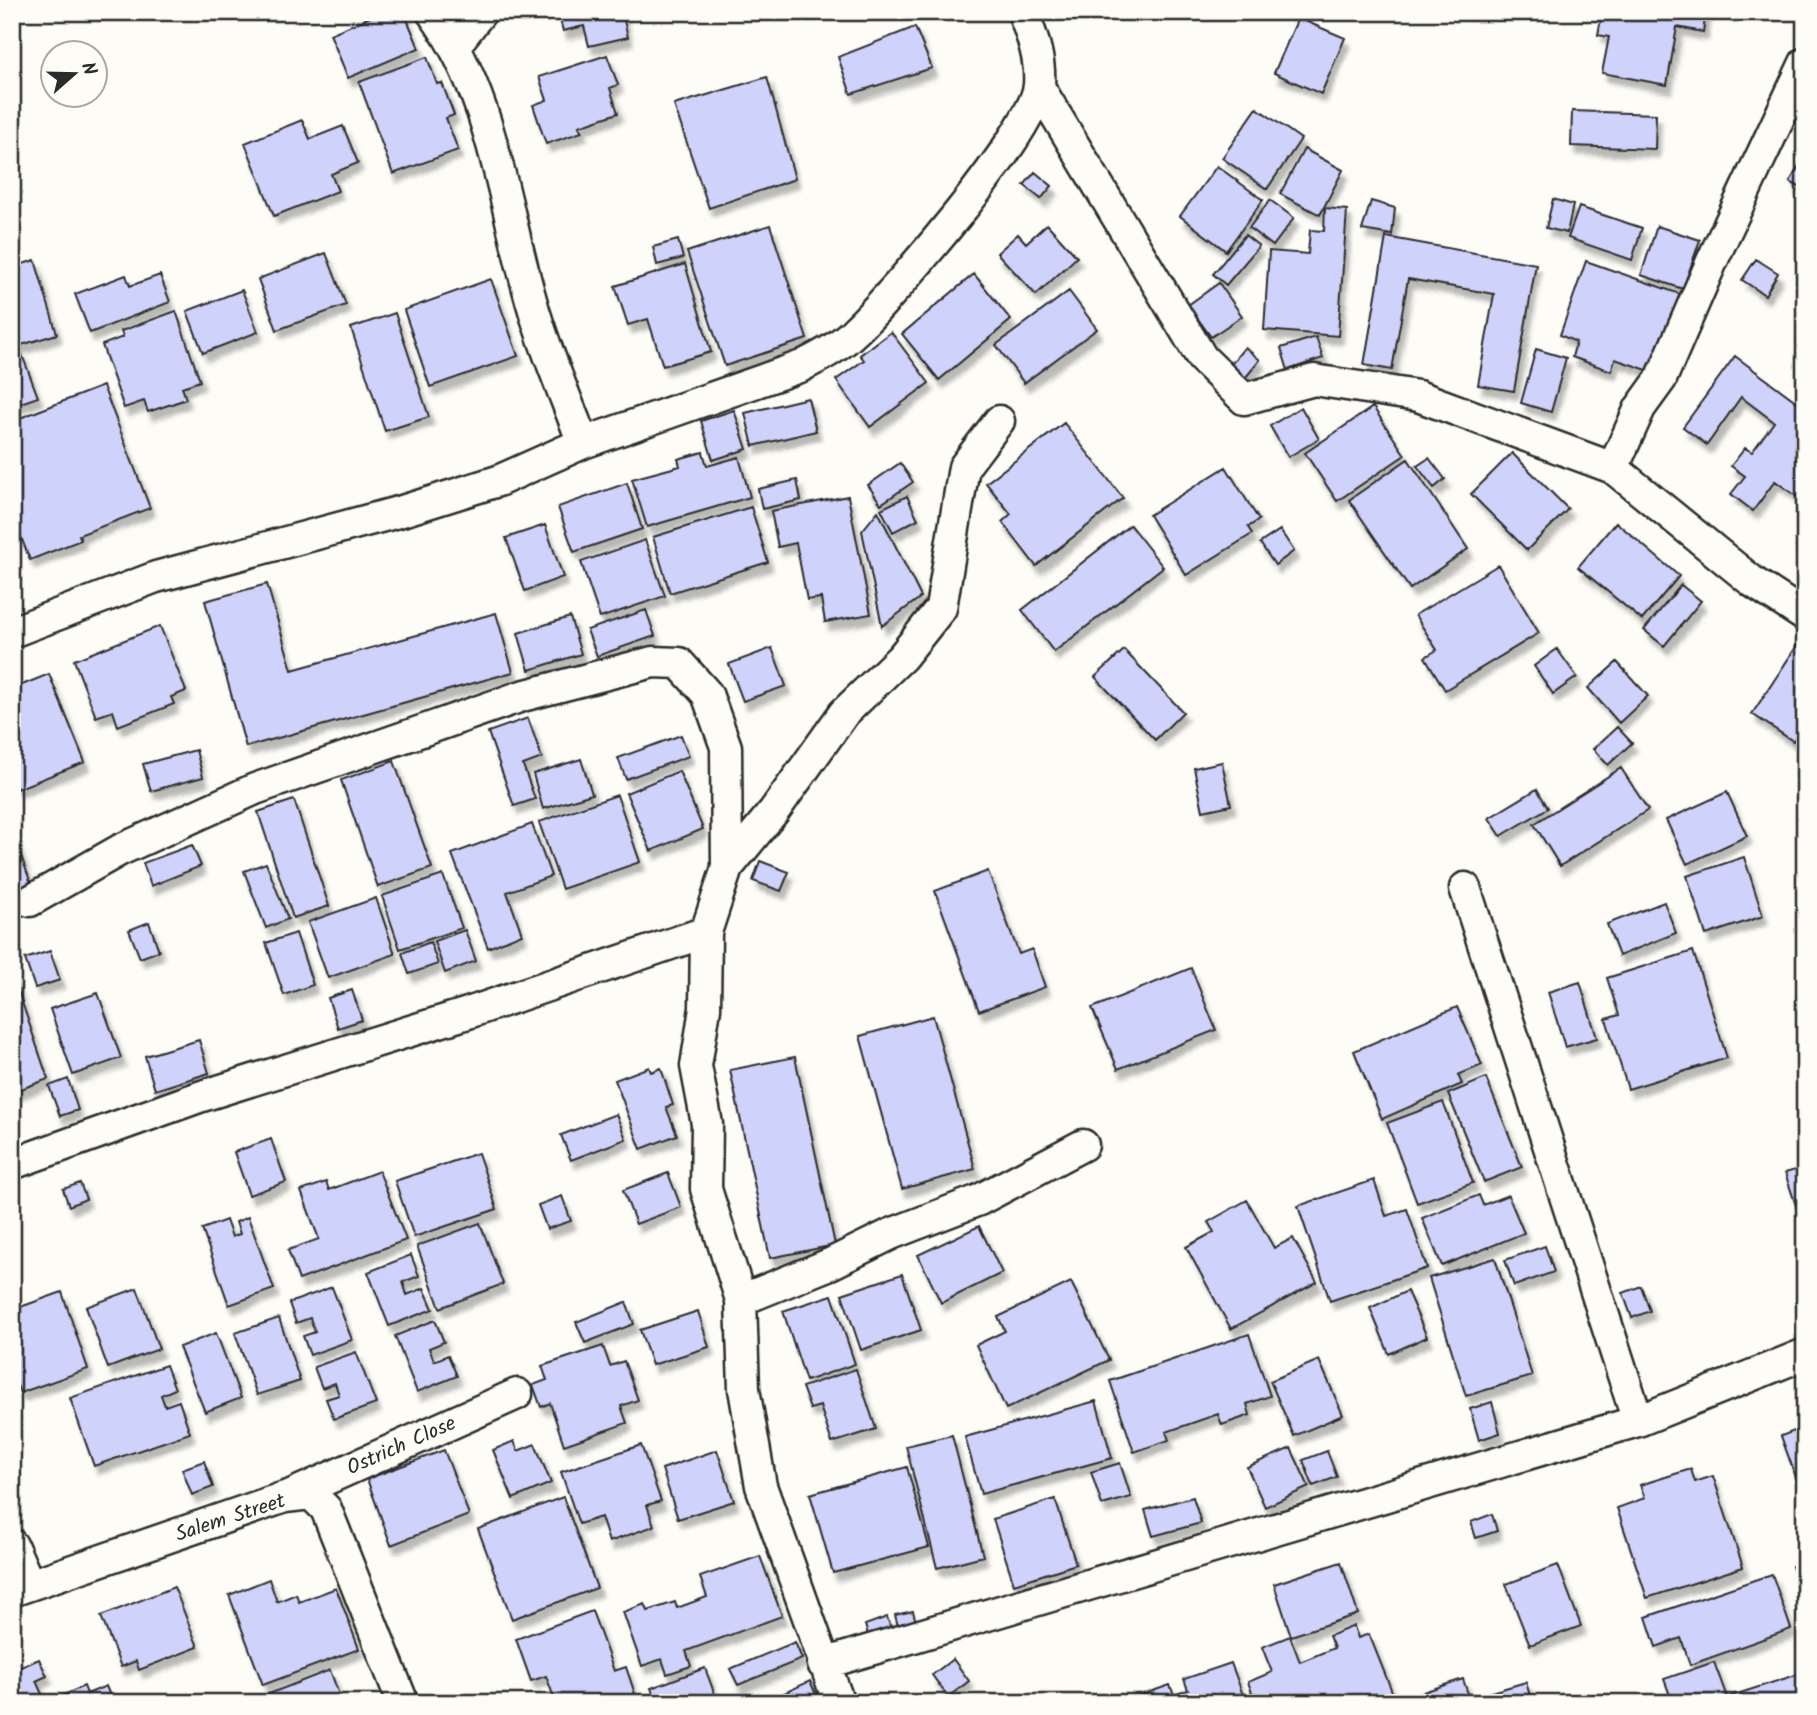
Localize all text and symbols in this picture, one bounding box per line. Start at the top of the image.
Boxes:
north arrow [38,38,108,108]
text: N [72,58,104,80]
street label: Ostrich Close [342,1407,462,1485]
street label: Salem Street [171,1485,291,1552]

